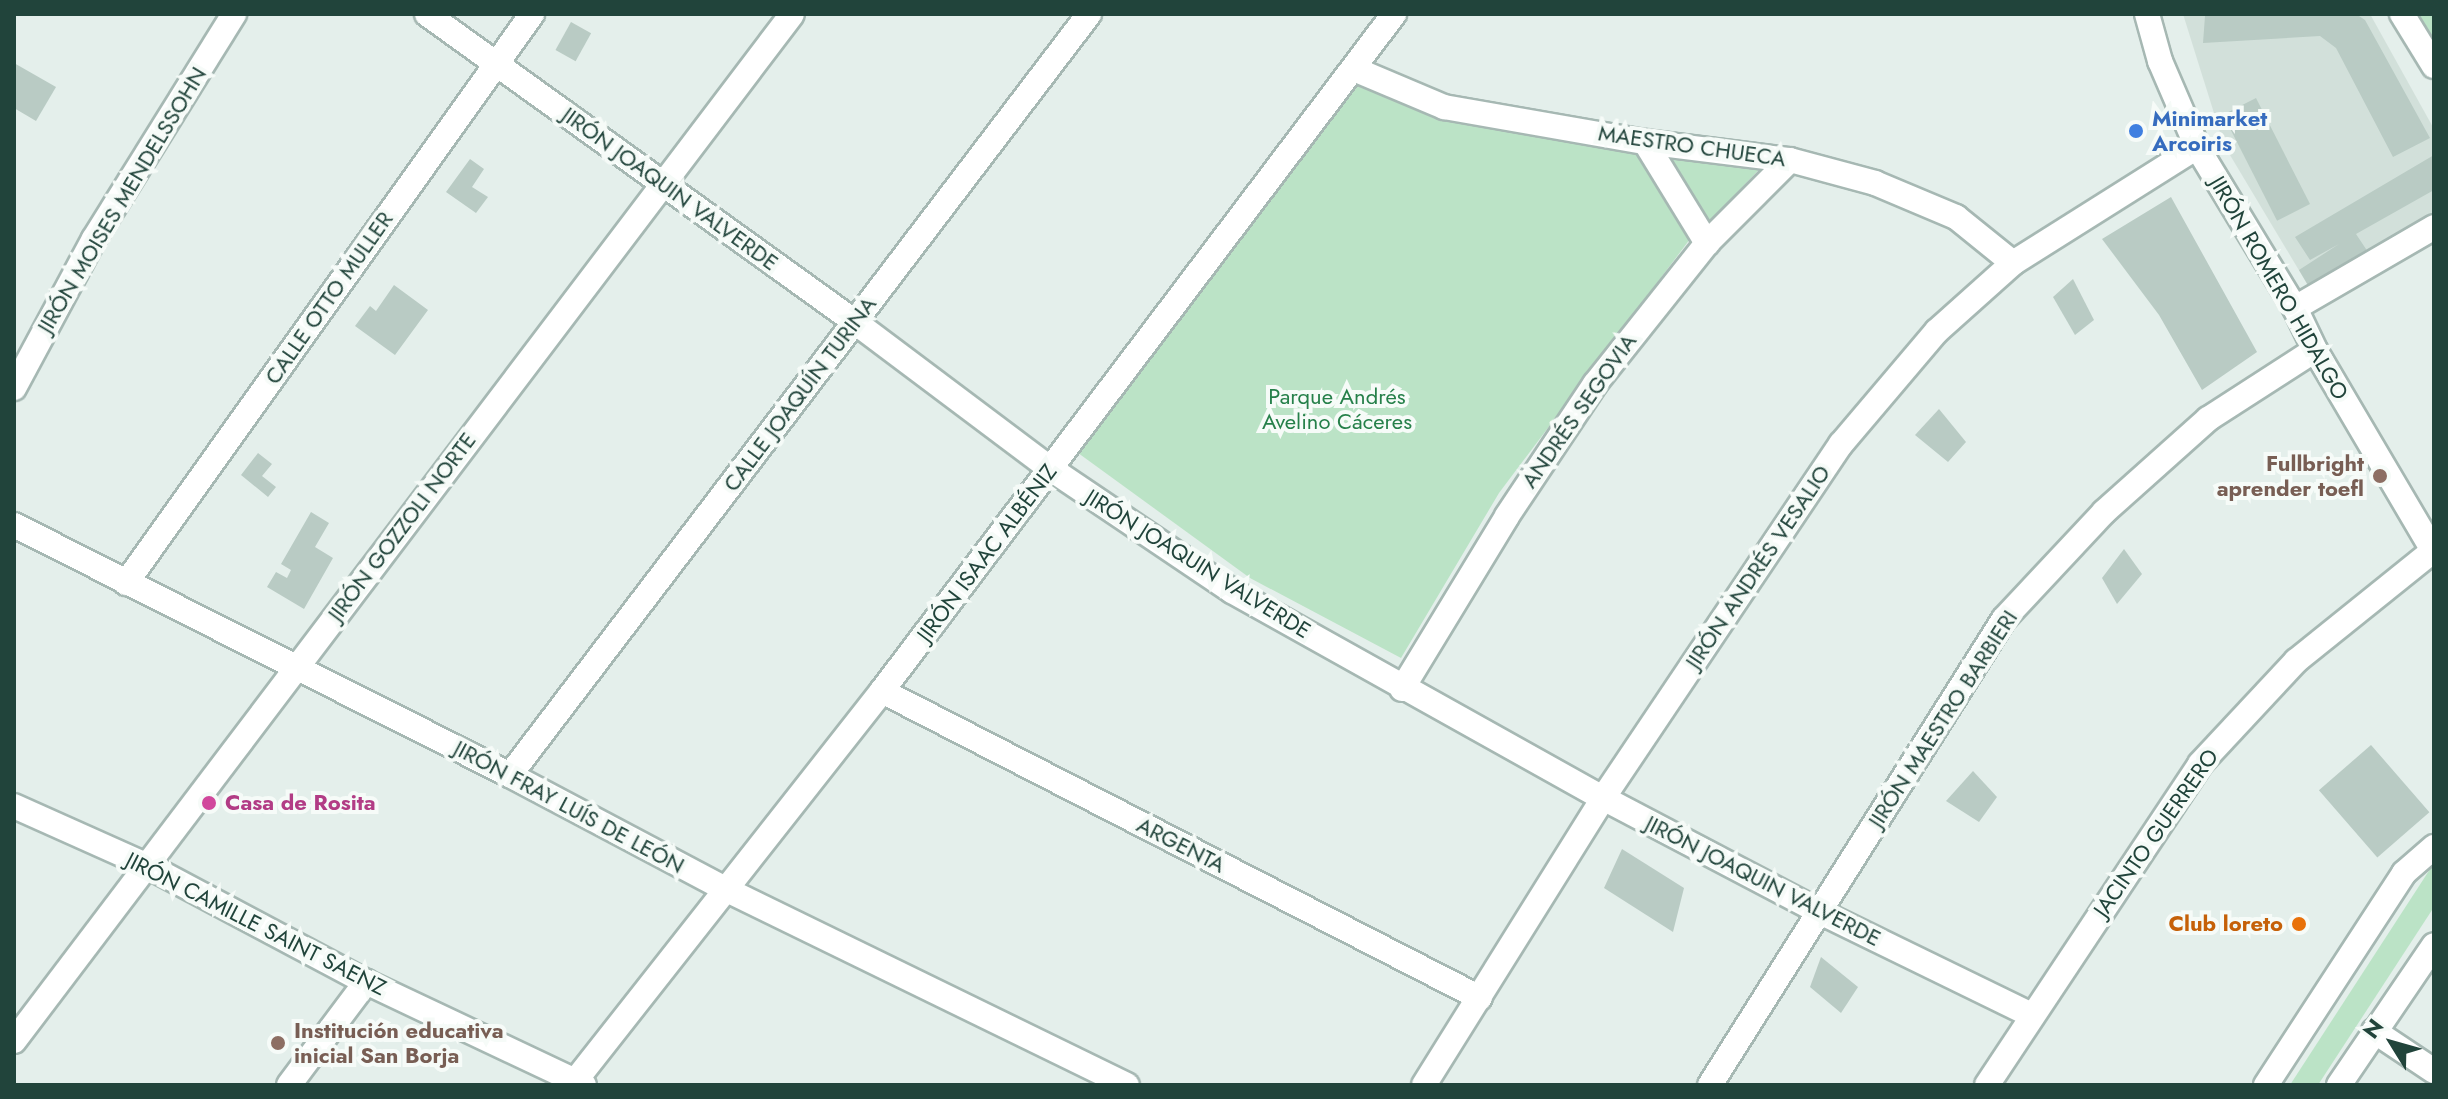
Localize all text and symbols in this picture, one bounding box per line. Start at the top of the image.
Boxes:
street label: JIRÓN MOISES MENDELSSOHN [32,62,212,338]
street label: JIRÓN JOAQUIN VALVERDE [557,102,783,276]
place label: Minimarket Arcoiris [2152,105,2267,156]
street label: MAESTRO CHUECA [1597,120,1787,172]
marker: Minimarket Arcoiris [2127,122,2145,140]
street label: JIRÓN ROMERO HIDALGO [2204,172,2354,404]
street label: CALLE OTTO MULLER [260,207,398,389]
street label: CALLE JOAQUÍN TURINA [718,291,882,497]
street label: ANDRÉS SEGOVIA [1516,329,1642,493]
park label: Parque Andrés Avelino Cáceres [1262,383,1412,434]
street label: JIRÓN GOZZOLI NORTE [323,428,481,626]
place label: Fullbright aprender toefl [2217,450,2364,502]
street label: JIRÓN ISAAC ALBÉNIZ [912,459,1062,647]
street label: JIRÓN ANDRÉS VESALIO [1680,460,1836,674]
marker: Fullbright aprender toefl [2371,467,2389,485]
street label: JIRÓN JOAQUIN VALVERDE [1080,484,1316,644]
street label: JIRÓN MAESTRO BARBIERI [1863,606,2023,832]
street label: JIRÓN FRAY LUÍS DE LEÓN [449,735,689,879]
street label: JACINTO GUERRERO [2088,744,2224,922]
place label: Casa de Rosita [225,790,376,816]
marker: Casa de Rosita [200,794,218,812]
street label: JIRÓN JOAQUIN VALVERDE [1641,810,1885,952]
street label: ARGENTA [1132,812,1230,878]
street label: JIRÓN CAMILLE SAINT SAENZ [121,847,391,1001]
place label: Club loreto [2169,911,2283,937]
marker: Club loreto [2290,915,2308,933]
north arrow [2352,1003,2432,1083]
text: N [2355,1012,2391,1045]
place label: Institución educativa inicial San Borja [294,1017,504,1068]
marker: Institución educativa inicial San Borja [269,1034,287,1052]

